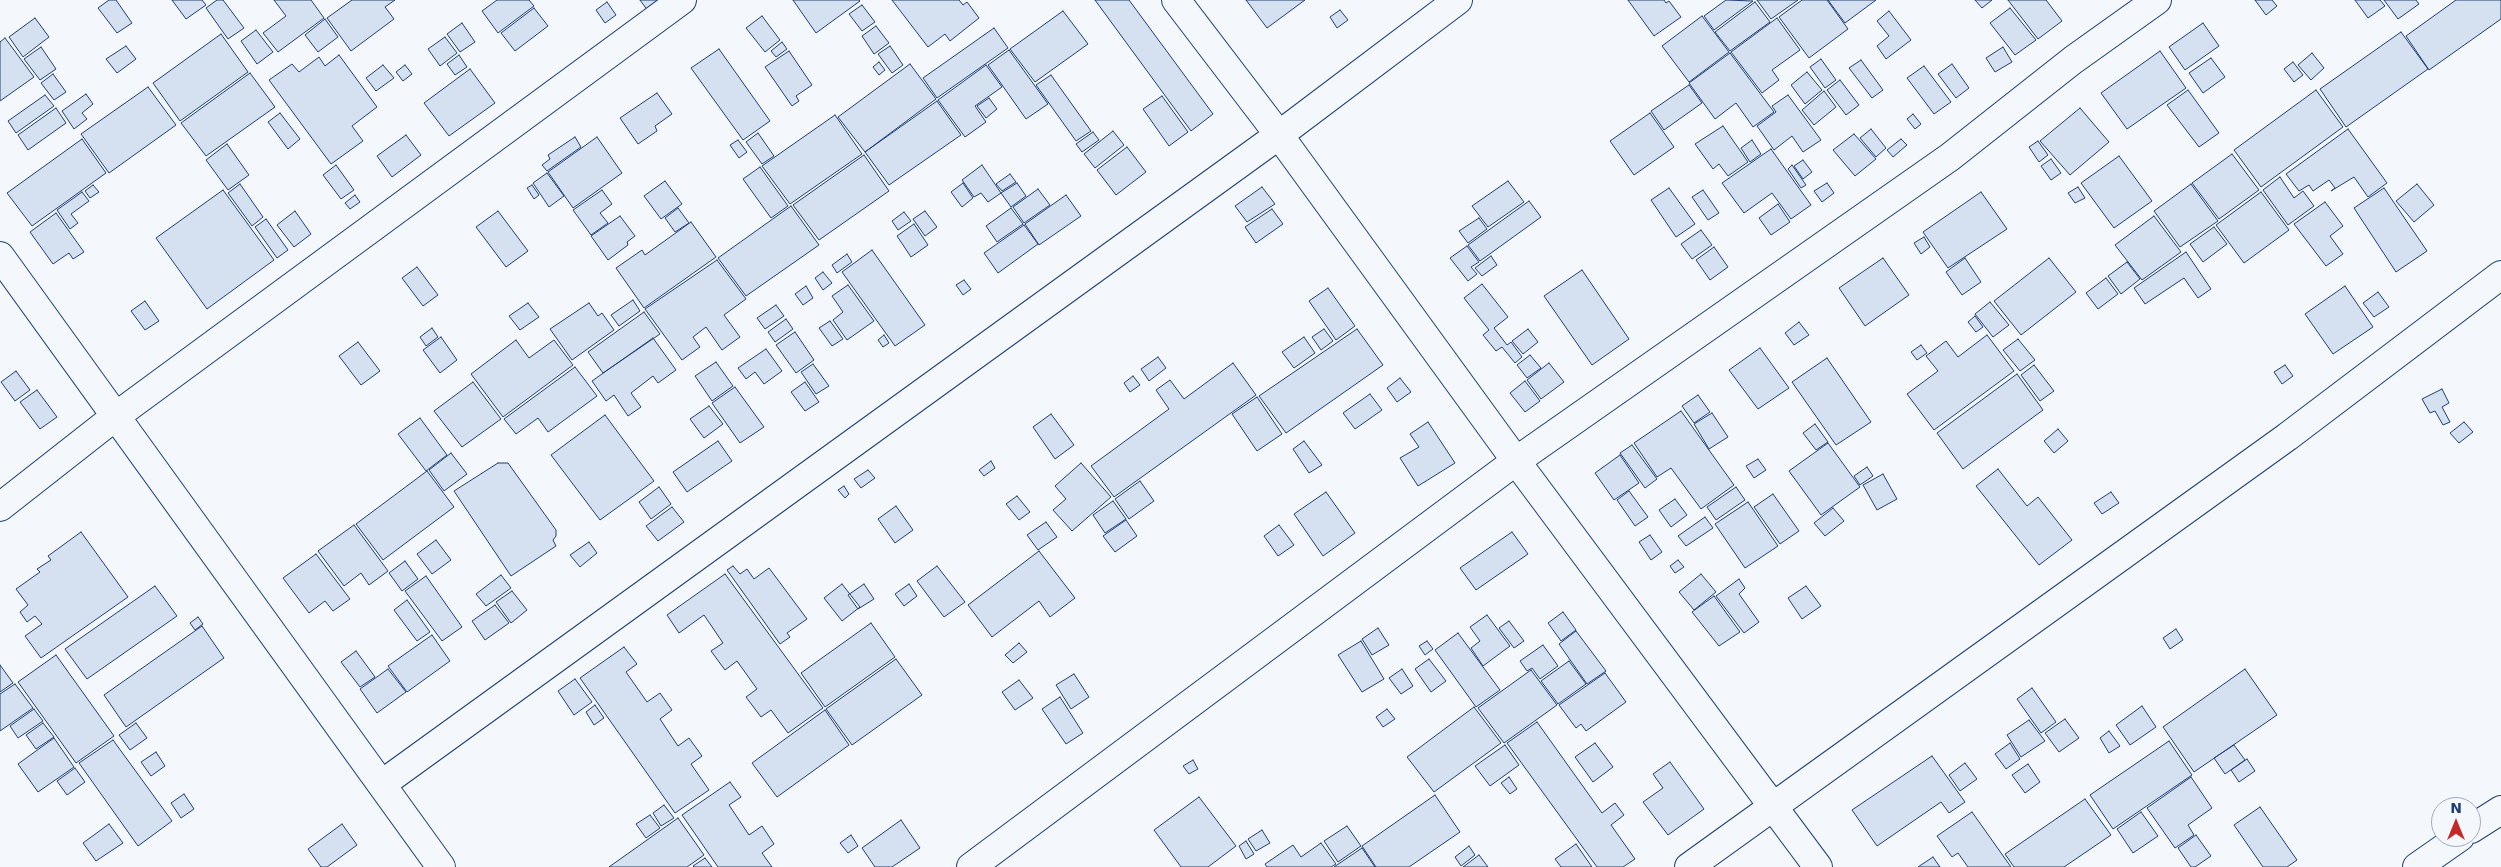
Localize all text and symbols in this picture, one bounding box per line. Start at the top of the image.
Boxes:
north arrow [2431,797,2481,847]
text: N [2450,800,2462,816]

